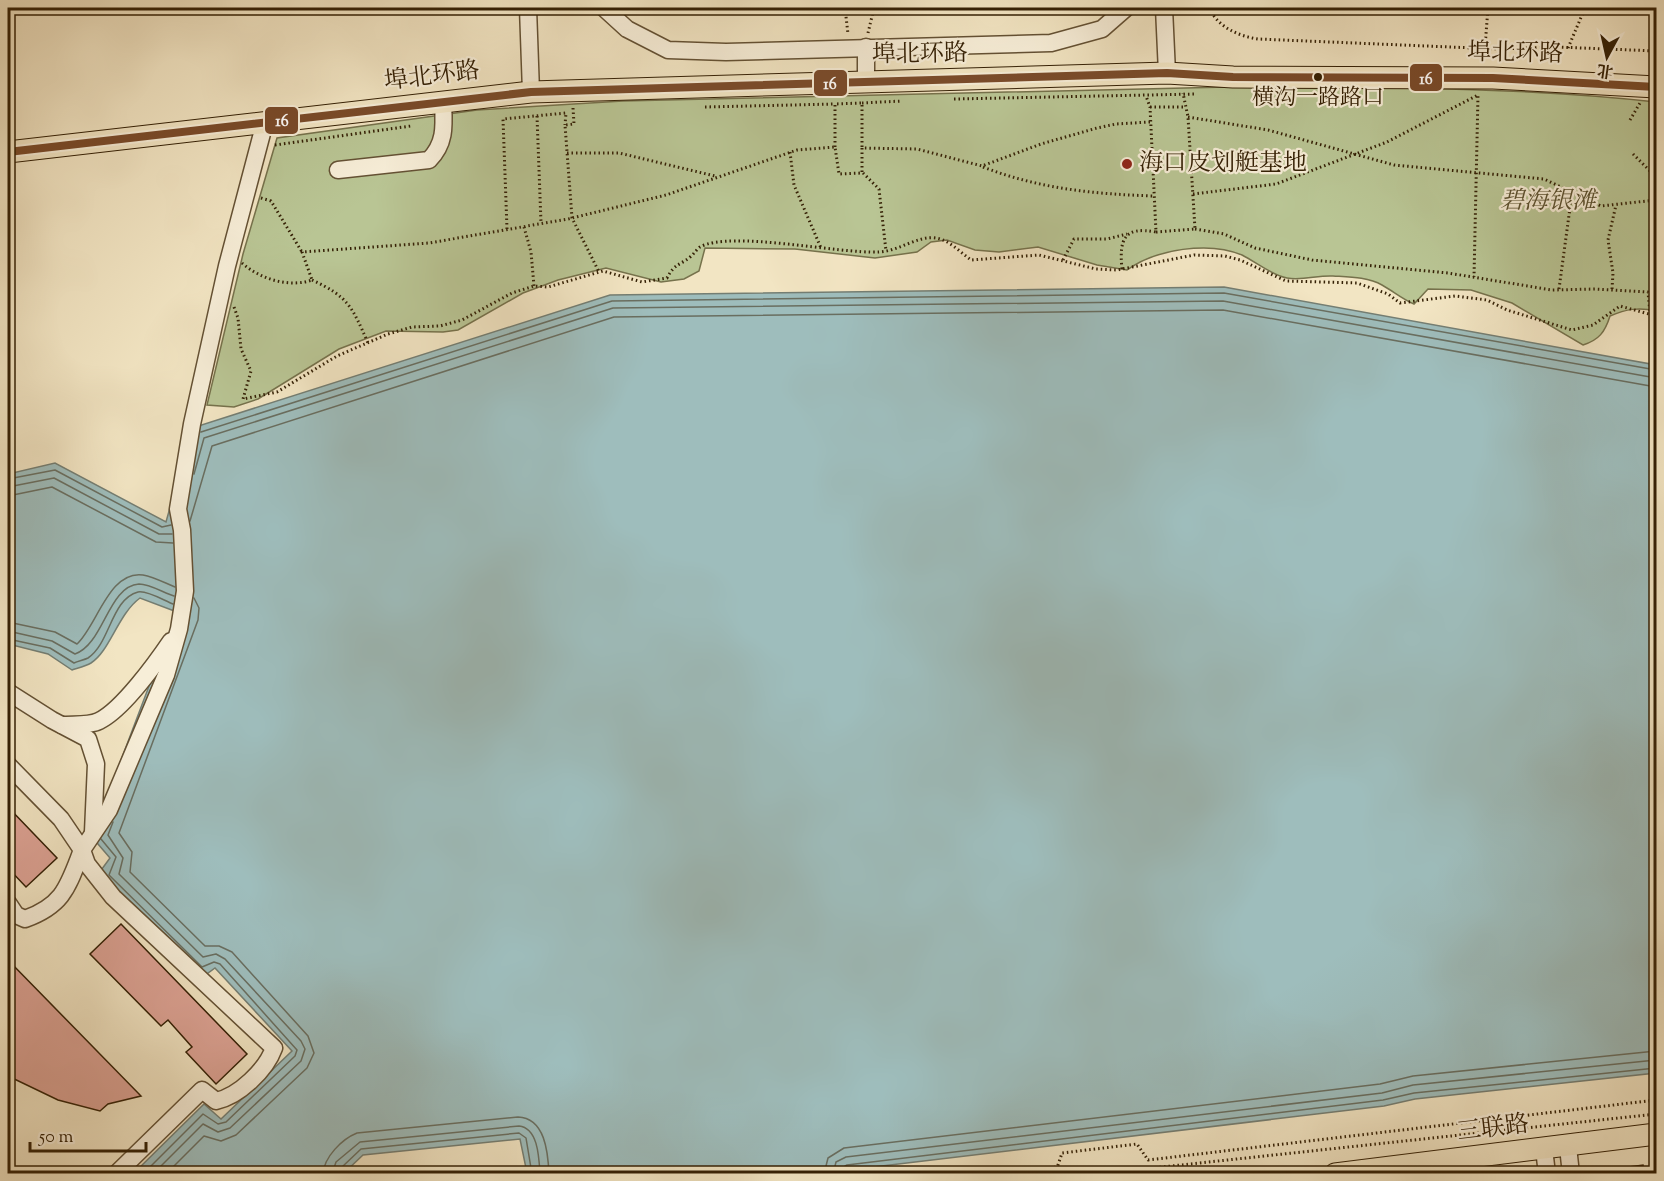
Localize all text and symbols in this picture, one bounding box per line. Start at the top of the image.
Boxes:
north arrow [1577,27,1637,87]
street label: 埠北环路 [1467,36,1563,72]
street label: 埠北环路 [872,37,968,73]
street label: 埠北环路 [382,54,482,100]
text: 北 [1596,57,1615,82]
line badge: 16 [1409,63,1443,92]
line badge: 16 [813,69,848,97]
text: 16 [1419,69,1433,92]
marker: 横沟一路路口 [1312,71,1324,83]
text: 16 [823,74,837,97]
place label: 横沟一路路口 [1252,83,1384,115]
line badge: 16 [264,106,299,135]
text: 16 [275,111,289,134]
place label: 海口皮划艇基地 [1139,147,1307,181]
marker: 海口皮划艇基地 [1120,157,1134,171]
park label: 碧海银滩 [1500,185,1599,219]
street label: 三联路 [1455,1108,1531,1150]
scale bar [30,1115,146,1153]
text: 50 m [38,1125,74,1151]

